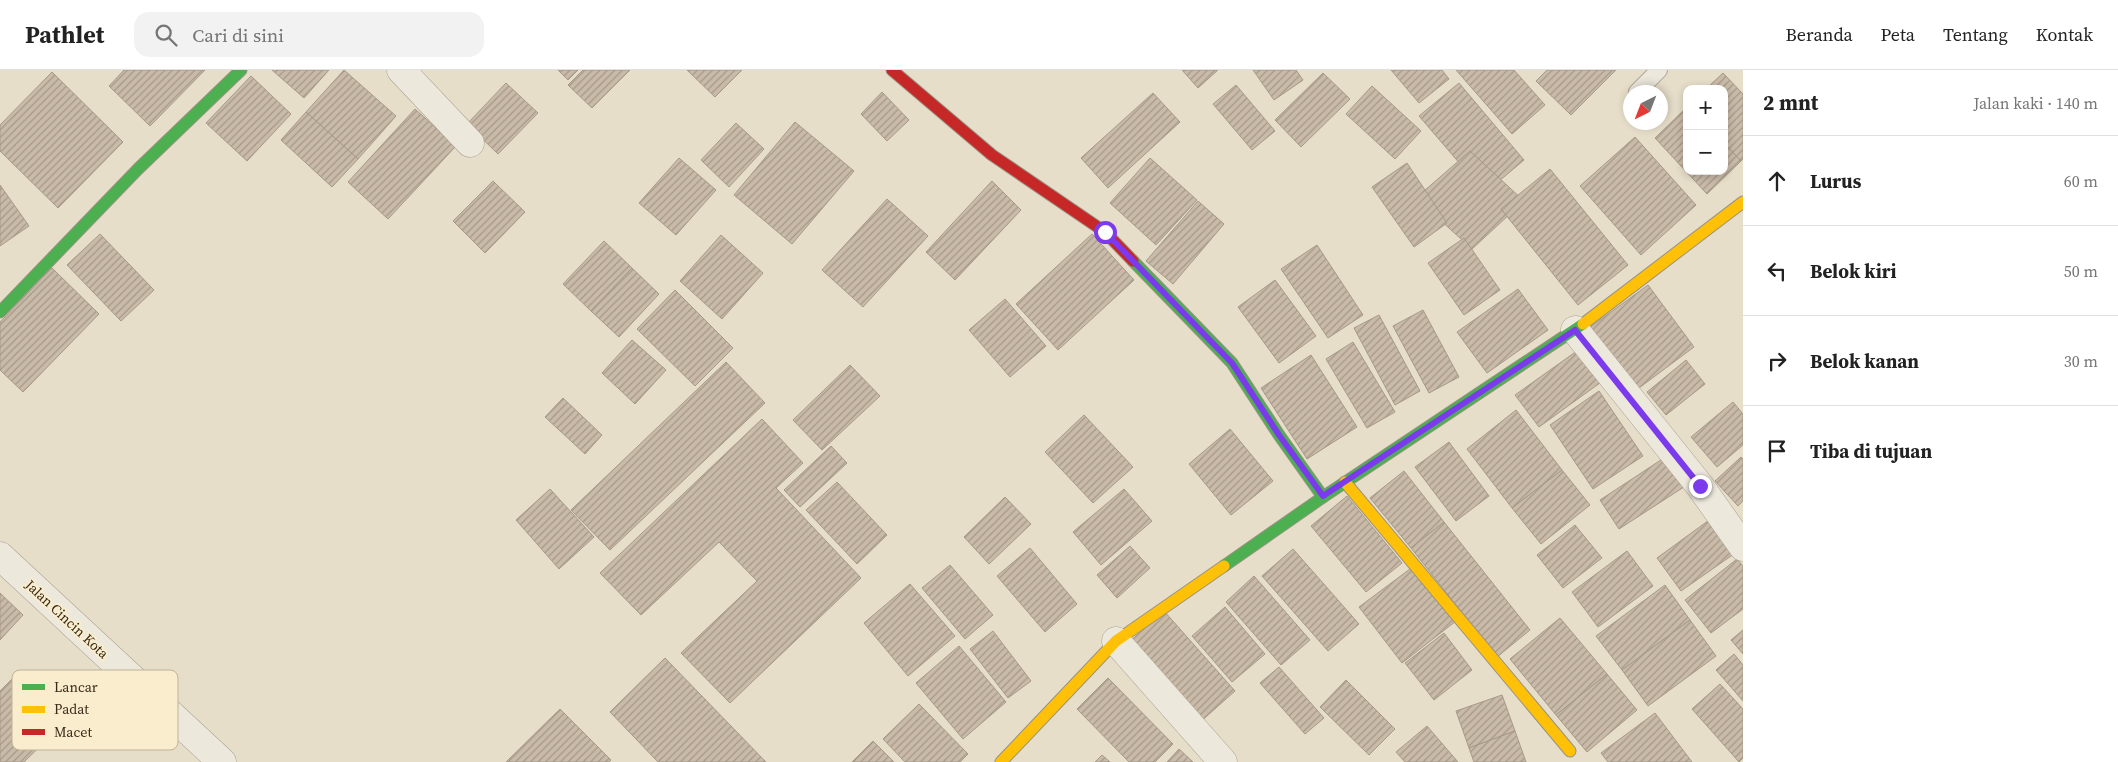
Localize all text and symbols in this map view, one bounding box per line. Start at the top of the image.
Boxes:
search box [134,12,484,57]
text: Pathlet [25,18,104,51]
icon: search [152,21,180,49]
text: Cari di sini [192,22,284,48]
text: Beranda [1785,22,1853,47]
text: Peta [1881,22,1915,47]
text: Tentang [1943,22,2008,47]
text: Kontak [2036,22,2093,47]
north arrow [1623,85,1668,130]
map controls [1683,85,1728,175]
button: + [1683,85,1728,130]
text: 2 mnt [1763,88,1818,117]
text: Jalan kaki · 140 m [1973,92,2098,114]
button: − [1683,130,1728,175]
icon: ahead [1763,167,1791,195]
text: Lurus [1810,168,1861,194]
text: 60 m [2064,170,2098,192]
route start [1094,221,1117,244]
icon: left [1763,257,1791,285]
text: Belok kiri [1810,258,1897,284]
text: 50 m [2064,260,2098,282]
icon: right [1763,347,1791,375]
text: Belok kanan [1810,348,1919,374]
text: 30 m [2064,350,2098,372]
icon: arrive [1763,437,1791,465]
text: Tiba di tujuan [1810,438,1932,464]
route end [1689,475,1712,498]
street label: Jalan Cincin Kota [20,574,114,664]
legend [12,670,178,750]
text: Lancar [54,677,98,697]
text: Padat [54,699,89,719]
text: Macet [54,722,92,742]

